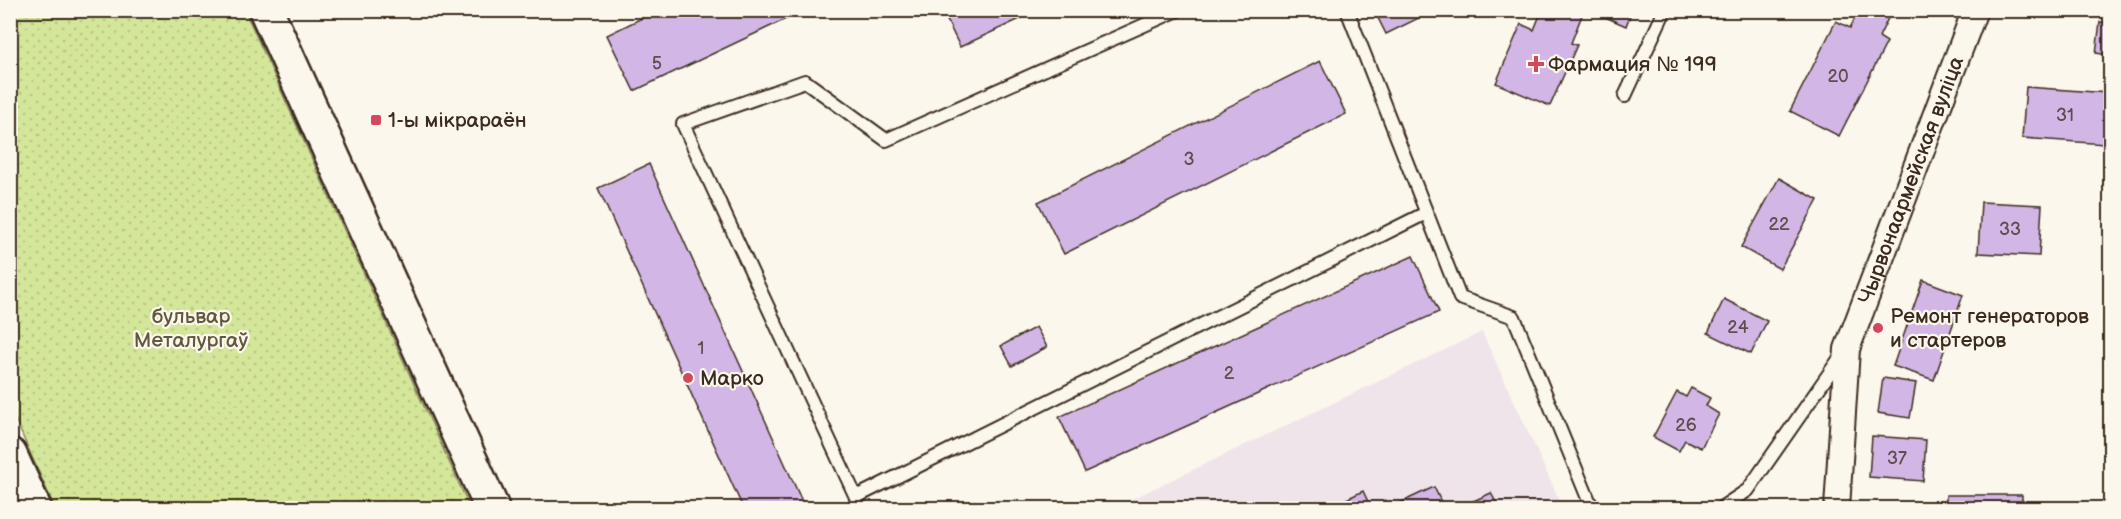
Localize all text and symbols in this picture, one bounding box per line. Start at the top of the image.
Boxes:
place label: Фармация № 199 [1548,52,1717,77]
street label: Чырвонаармейская вуліца [1853,52,1969,307]
house number: 5 [652,53,662,74]
marker: Фармация № 199 [1529,57,1543,71]
house number: 20 [1827,66,1849,87]
house number: 31 [2056,105,2074,126]
place label: 1-ы мікрараён [388,108,527,133]
marker: 1-ы мікрараён [369,113,383,127]
house number: 3 [1183,149,1195,170]
house number: 22 [1768,214,1790,235]
house number: 33 [1999,219,2021,240]
park label: бульвар Металургаў [134,304,248,353]
place label: Ремонт генераторов и стартеров [1890,304,2089,353]
house number: 24 [1727,317,1749,338]
marker: Ремонт генераторов и стартеров [1871,321,1885,335]
house number: 1 [698,338,704,359]
house number: 2 [1224,363,1235,384]
place label: Марко [700,366,764,391]
marker: Марко [681,371,695,385]
house number: 26 [1675,415,1697,436]
house number: 37 [1887,448,1907,469]

